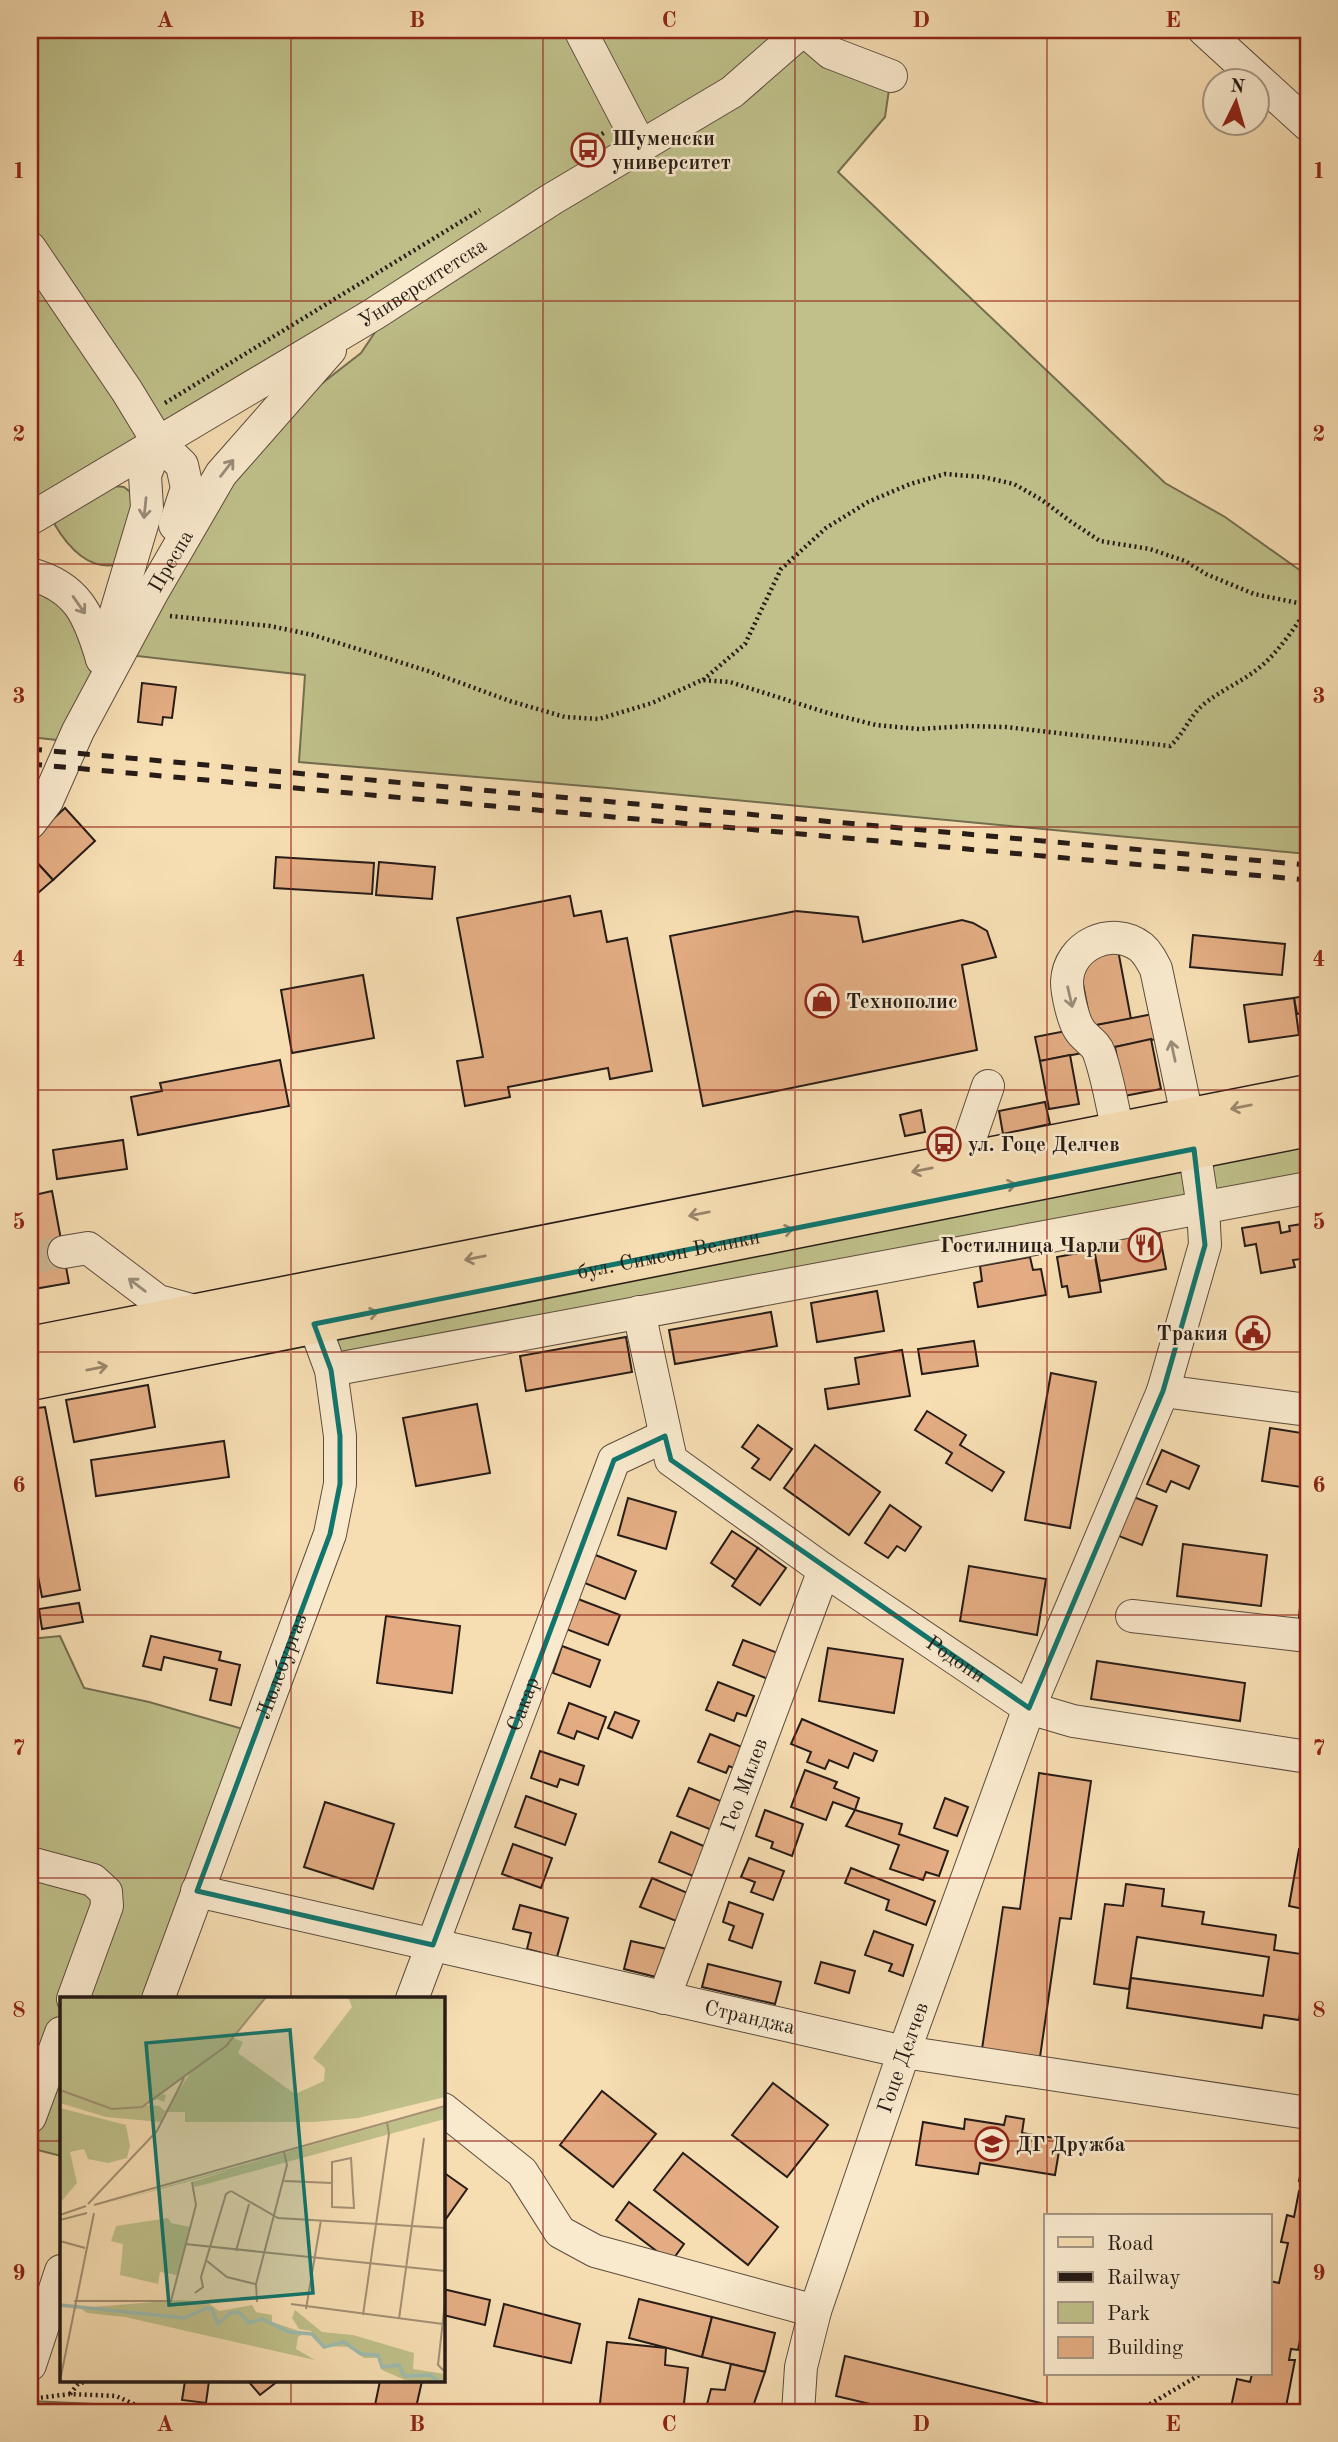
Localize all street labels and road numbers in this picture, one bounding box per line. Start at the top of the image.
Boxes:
street label: Университетска [355,235,491,333]
street label: Преспа [146,527,198,596]
street label: бул. Симеон Велики [576,1227,762,1284]
street label: Люлебургаз [253,1611,312,1722]
street label: Родопи [922,1633,989,1687]
street label: Сакар [504,1675,544,1735]
street label: Гео Милев [718,1736,772,1834]
street label: Странджа [702,1998,797,2039]
street label: Гоце Делчев [875,2000,933,2116]

